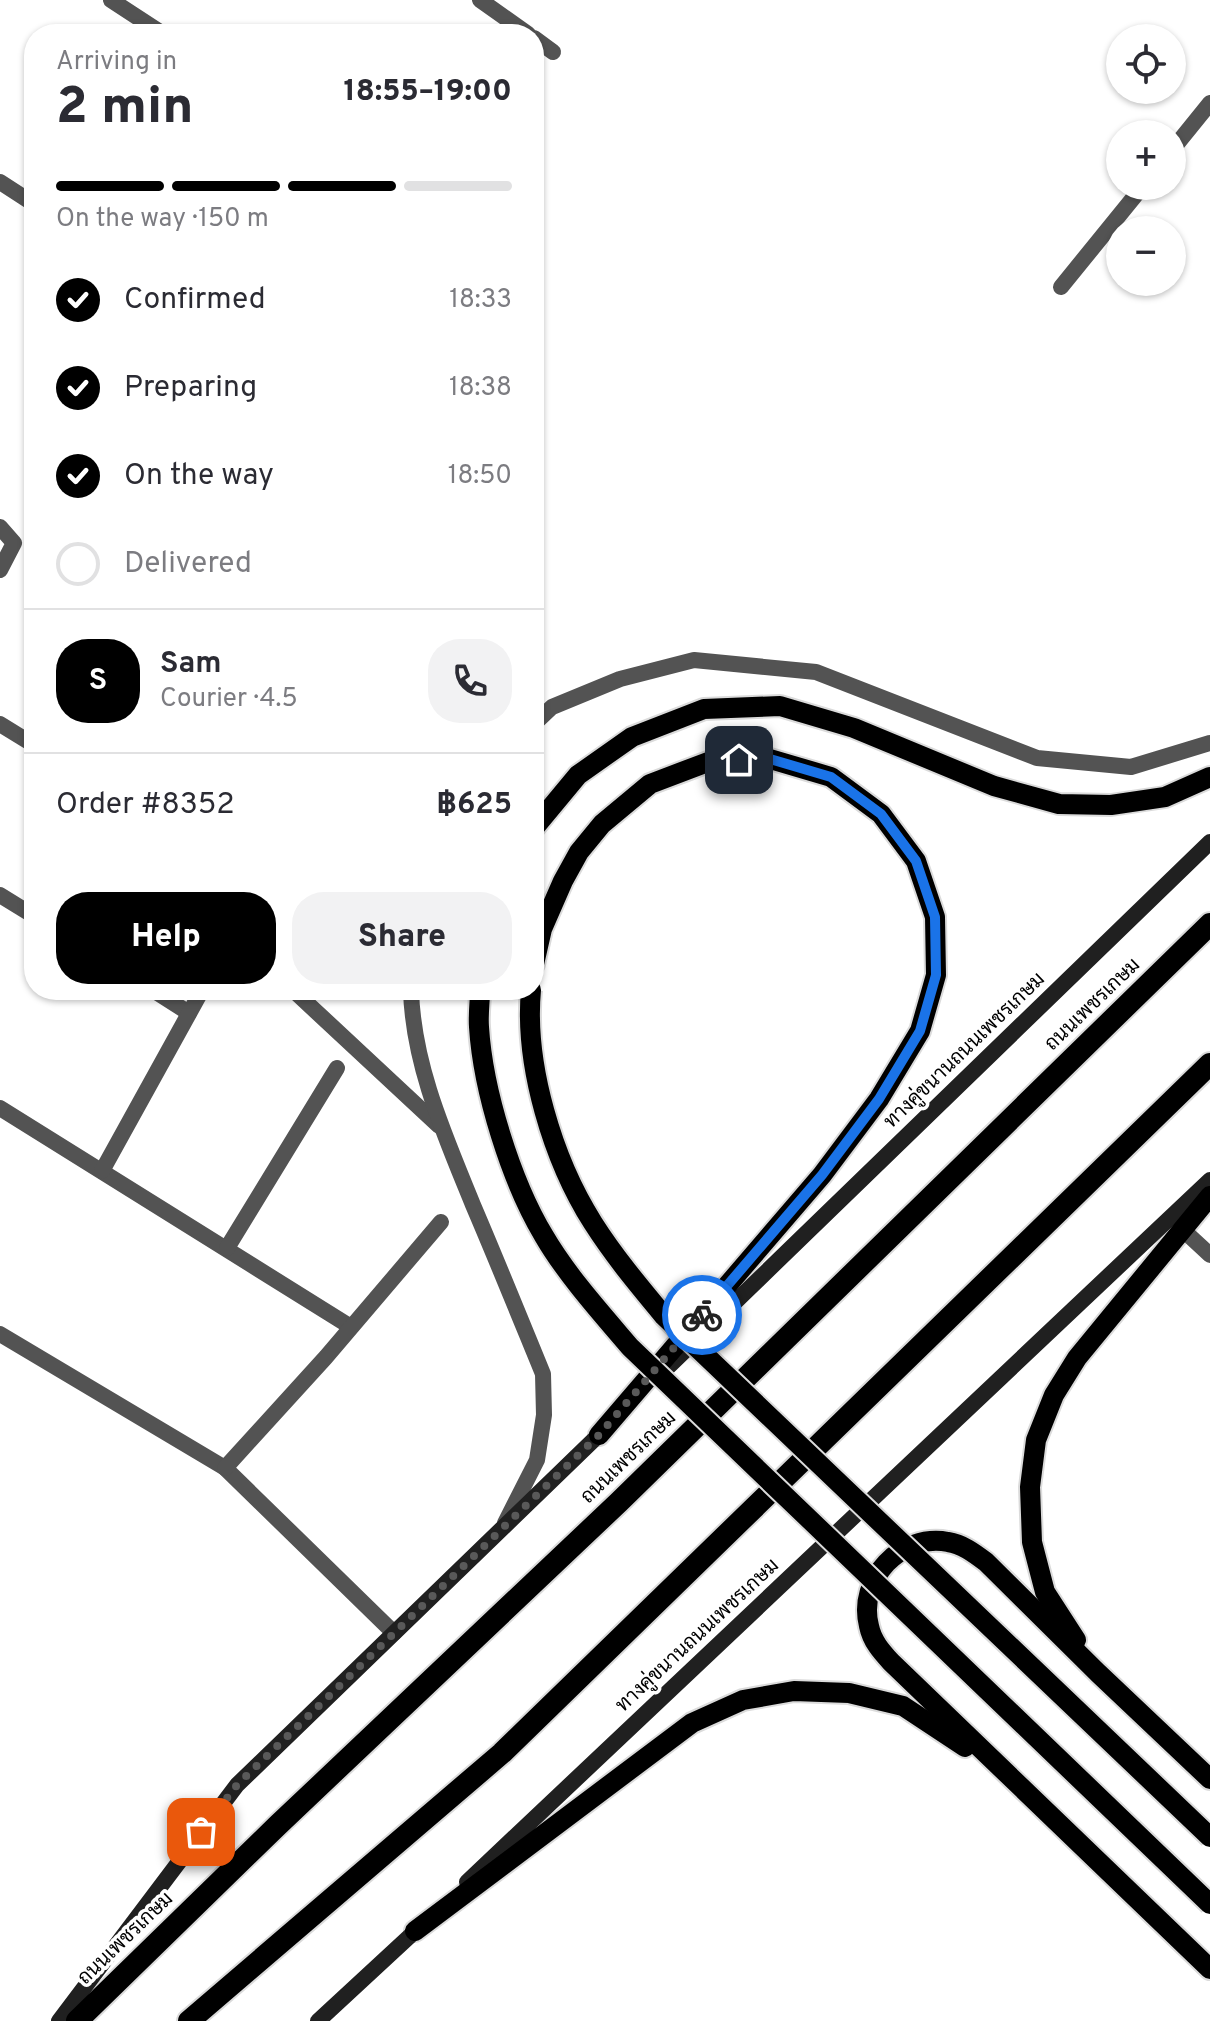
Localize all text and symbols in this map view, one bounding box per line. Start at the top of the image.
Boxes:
map controls [1106,24,1186,296]
button: locate [1106,24,1186,104]
text: Arriving in [56,46,177,79]
text: 18:55–19:00 [343,74,512,111]
text: 2 min [56,76,194,142]
button: + [1106,120,1186,200]
text: On the way · 150 m [56,203,269,236]
button: − [1106,216,1186,296]
icon: check [56,278,100,322]
text: Confirmed [124,282,266,319]
text: 18:33 [449,284,512,317]
icon: check [56,366,100,410]
text: Preparing [124,370,257,407]
text: 18:38 [449,372,512,405]
icon: check [56,454,100,498]
text: On the way [124,458,274,495]
text: 18:50 [448,460,512,493]
text: Delivered [124,546,252,583]
button: phone [428,639,512,723]
text: Sam [160,646,222,683]
text: S [89,663,107,700]
text: Courier · 4.5 [160,683,298,716]
pin [705,726,773,794]
icon: home [717,738,761,782]
text: Order #8352 [56,787,235,824]
text: ฿625 [436,787,512,824]
button: Help [56,892,276,984]
button: Share [292,892,512,984]
street label: ถนนเพชรเกษม [1040,953,1146,1057]
street label: ทางคู่ขนานถนนเพชรเกษม [878,967,1051,1135]
courier [662,1275,742,1355]
icon: bike [680,1293,724,1337]
street label: ถนนเพชรเกษม [576,1406,682,1510]
street label: ทางคู่ขนานถนนเพชรเกษม [610,1553,785,1719]
pin [167,1798,235,1866]
icon: bag [179,1810,223,1854]
street label: ถนนเพชรเกษม [73,1887,179,1991]

